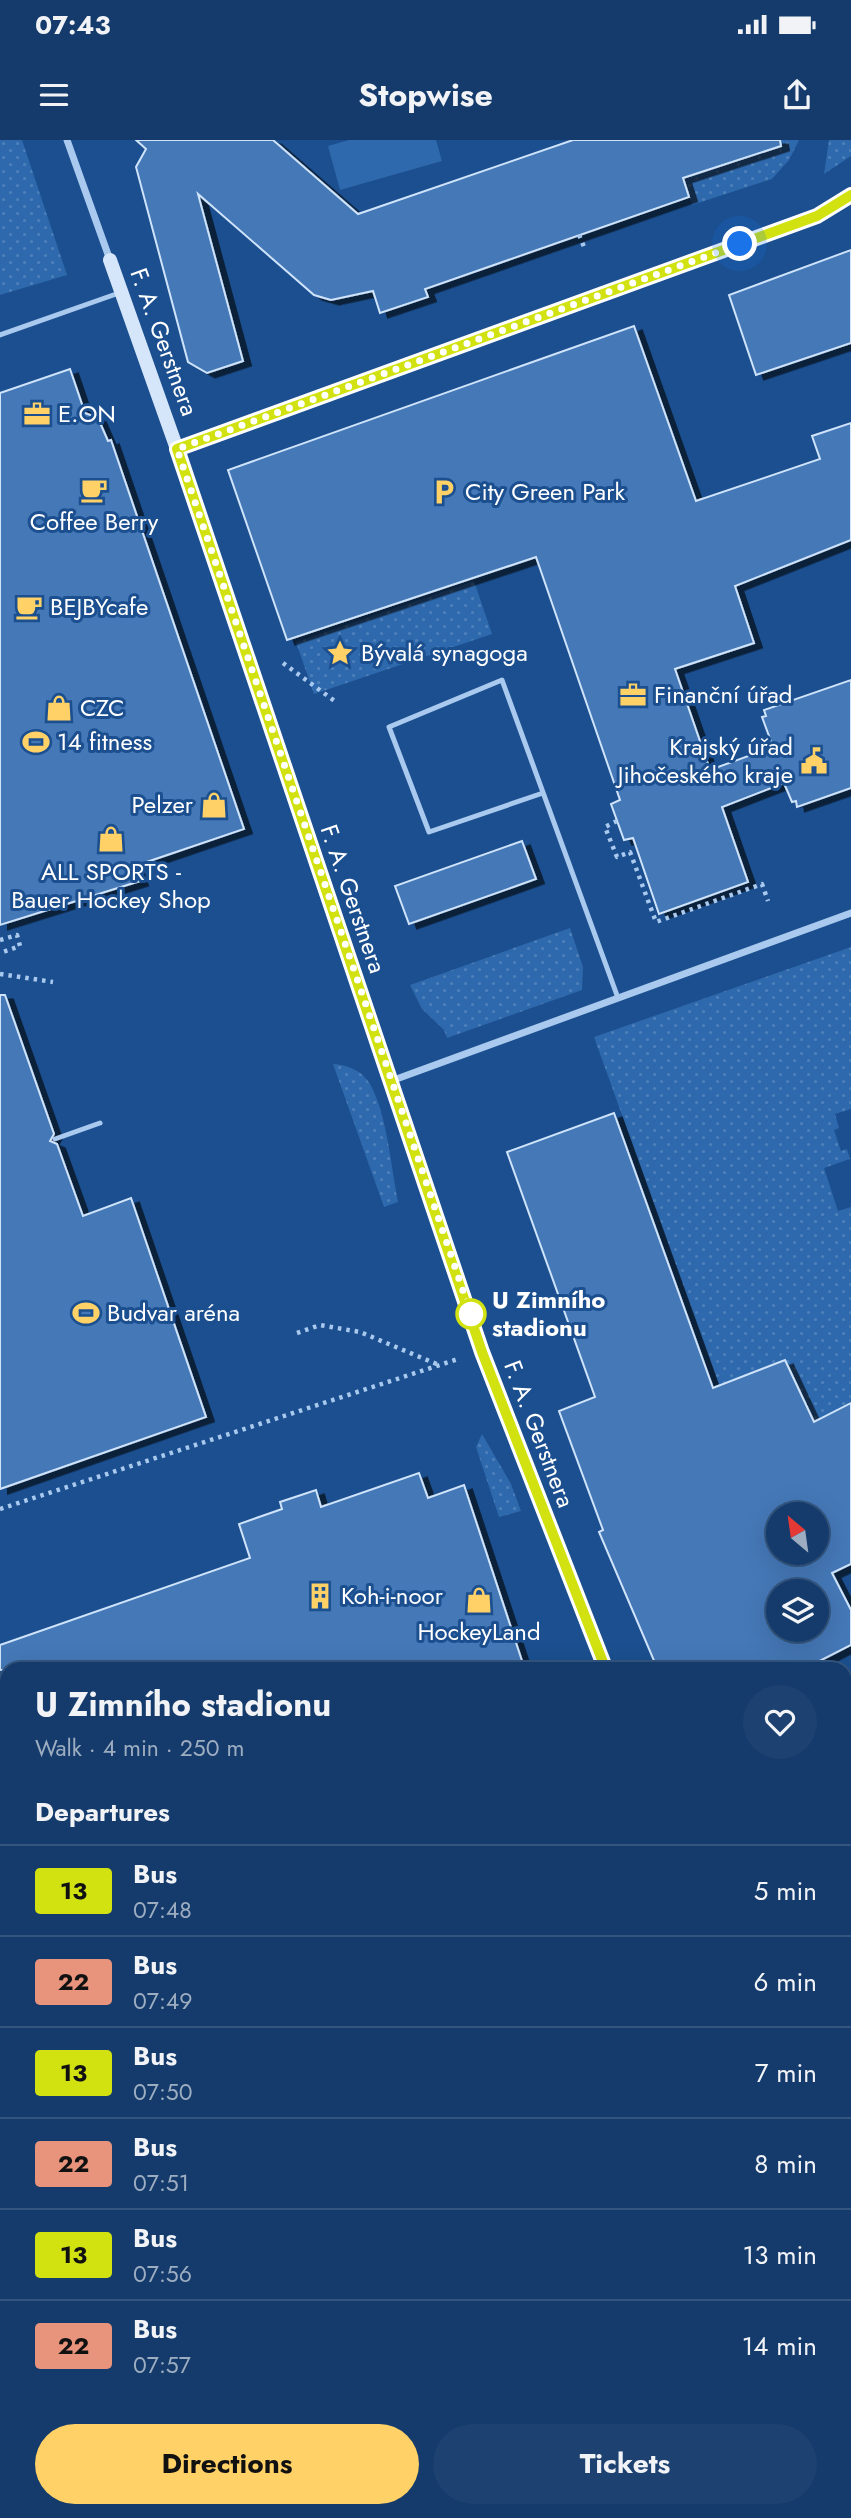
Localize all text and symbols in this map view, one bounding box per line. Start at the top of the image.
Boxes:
text: 07:43 [35,6,111,44]
text: Stopwise [358,72,493,118]
icon: menu [35,76,73,114]
icon: share [778,76,816,114]
your location [722,226,757,261]
street label: F. A. Gerstnera [122,263,207,421]
place label: E.ON [58,396,116,431]
office icon: E.ON [22,399,52,429]
place label: City Green Park [465,474,625,509]
cafe icon: Coffee Berry [79,475,109,505]
parking icon: City Green Park [429,477,459,507]
place label: Coffee Berry [30,504,159,539]
place label: BEJBYcafe [50,589,148,624]
cafe icon: BEJBYcafe [14,592,44,622]
place label: Bývalá synagoga [361,635,528,670]
place icon: Bývalá synagoga [325,638,355,668]
place label: Finanční úřad [654,677,793,712]
office icon: Finanční úřad [618,680,648,710]
place label: CZC [80,690,124,725]
shop icon: CZC [44,693,74,723]
place label: 14 fitness [57,724,152,759]
sports icon: 14 fitness [21,727,51,757]
place label: Krajský úřad Jihočeského kraje [615,729,793,792]
public building icon: Krajský úřad Jihočeského kraje [799,746,829,776]
place label: Pelzer [131,787,194,822]
shop icon: Pelzer [199,790,229,820]
street label: F. A. Gerstnera [312,820,395,978]
shop icon: ALL SPORTS - Bauer Hockey Shop [96,824,126,854]
place label: ALL SPORTS - Bauer Hockey Shop [11,854,211,917]
place label: U Zimního stadionu [492,1282,605,1345]
place label: Budvar aréna [107,1295,240,1330]
sports icon: Budvar aréna [71,1298,101,1328]
marker: U Zimního stadionu [456,1299,486,1329]
street label: F. A. Gerstnera [495,1355,584,1512]
north arrow [766,1502,830,1564]
map controls [766,1502,829,1642]
place label: Koh-i-noor [341,1578,444,1613]
button: layers [766,1579,829,1642]
building icon: Koh-i-noor [305,1581,335,1611]
shop icon: HockeyLand [464,1585,494,1615]
place label: HockeyLand [417,1614,541,1649]
text: U Zimního stadionu [35,1681,331,1728]
button: heart [743,1685,817,1759]
text: Walk · 4 min · 250 m [35,1731,244,1765]
text: Departures [35,1793,170,1831]
text: Bus [133,1855,177,1893]
text: 5 min [754,1872,817,1910]
text: 13 [60,1873,87,1908]
text: 07:48 [133,1893,192,1927]
text: Bus [133,1946,177,1984]
text: 6 min [754,1963,817,2001]
text: 22 [58,1964,89,1999]
text: 07:49 [133,1984,192,2018]
text: Bus [133,2037,177,2075]
text: 7 min [755,2054,817,2092]
text: 13 [60,2055,87,2090]
text: 07:50 [133,2075,193,2109]
text: Bus [133,2128,177,2166]
text: 8 min [754,2145,817,2183]
text: 22 [58,2146,89,2181]
text: 07:51 [133,2166,189,2200]
text: Bus [133,2219,177,2257]
text: 13 min [743,2236,817,2274]
text: 13 [60,2237,87,2272]
text: 07:56 [133,2257,192,2291]
text: Bus [133,2310,177,2348]
text: 14 min [742,2327,817,2365]
text: 22 [58,2328,89,2363]
text: 07:57 [133,2348,191,2382]
button: Directions [35,2424,419,2504]
button: Tickets [433,2424,817,2504]

